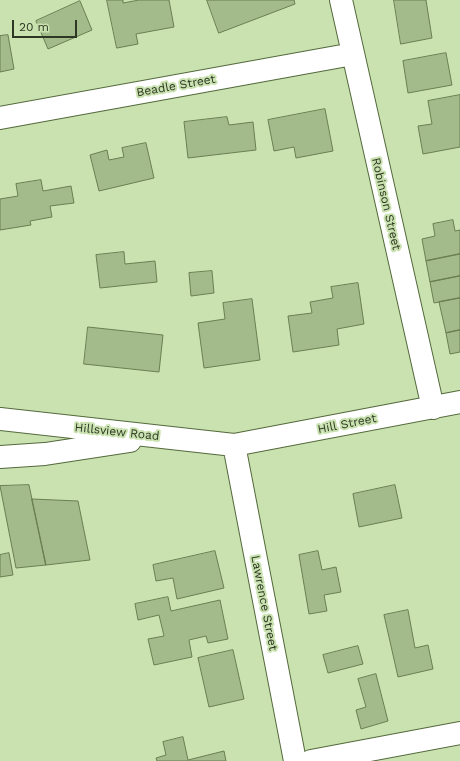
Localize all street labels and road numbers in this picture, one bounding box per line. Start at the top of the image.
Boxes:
street label: Beadle Street [135,72,217,100]
street label: Robinson Street [368,156,404,252]
street label: Hill Street [316,411,378,437]
street label: Hillsview Road [74,420,160,444]
street label: Lawrence Street [248,554,280,652]

